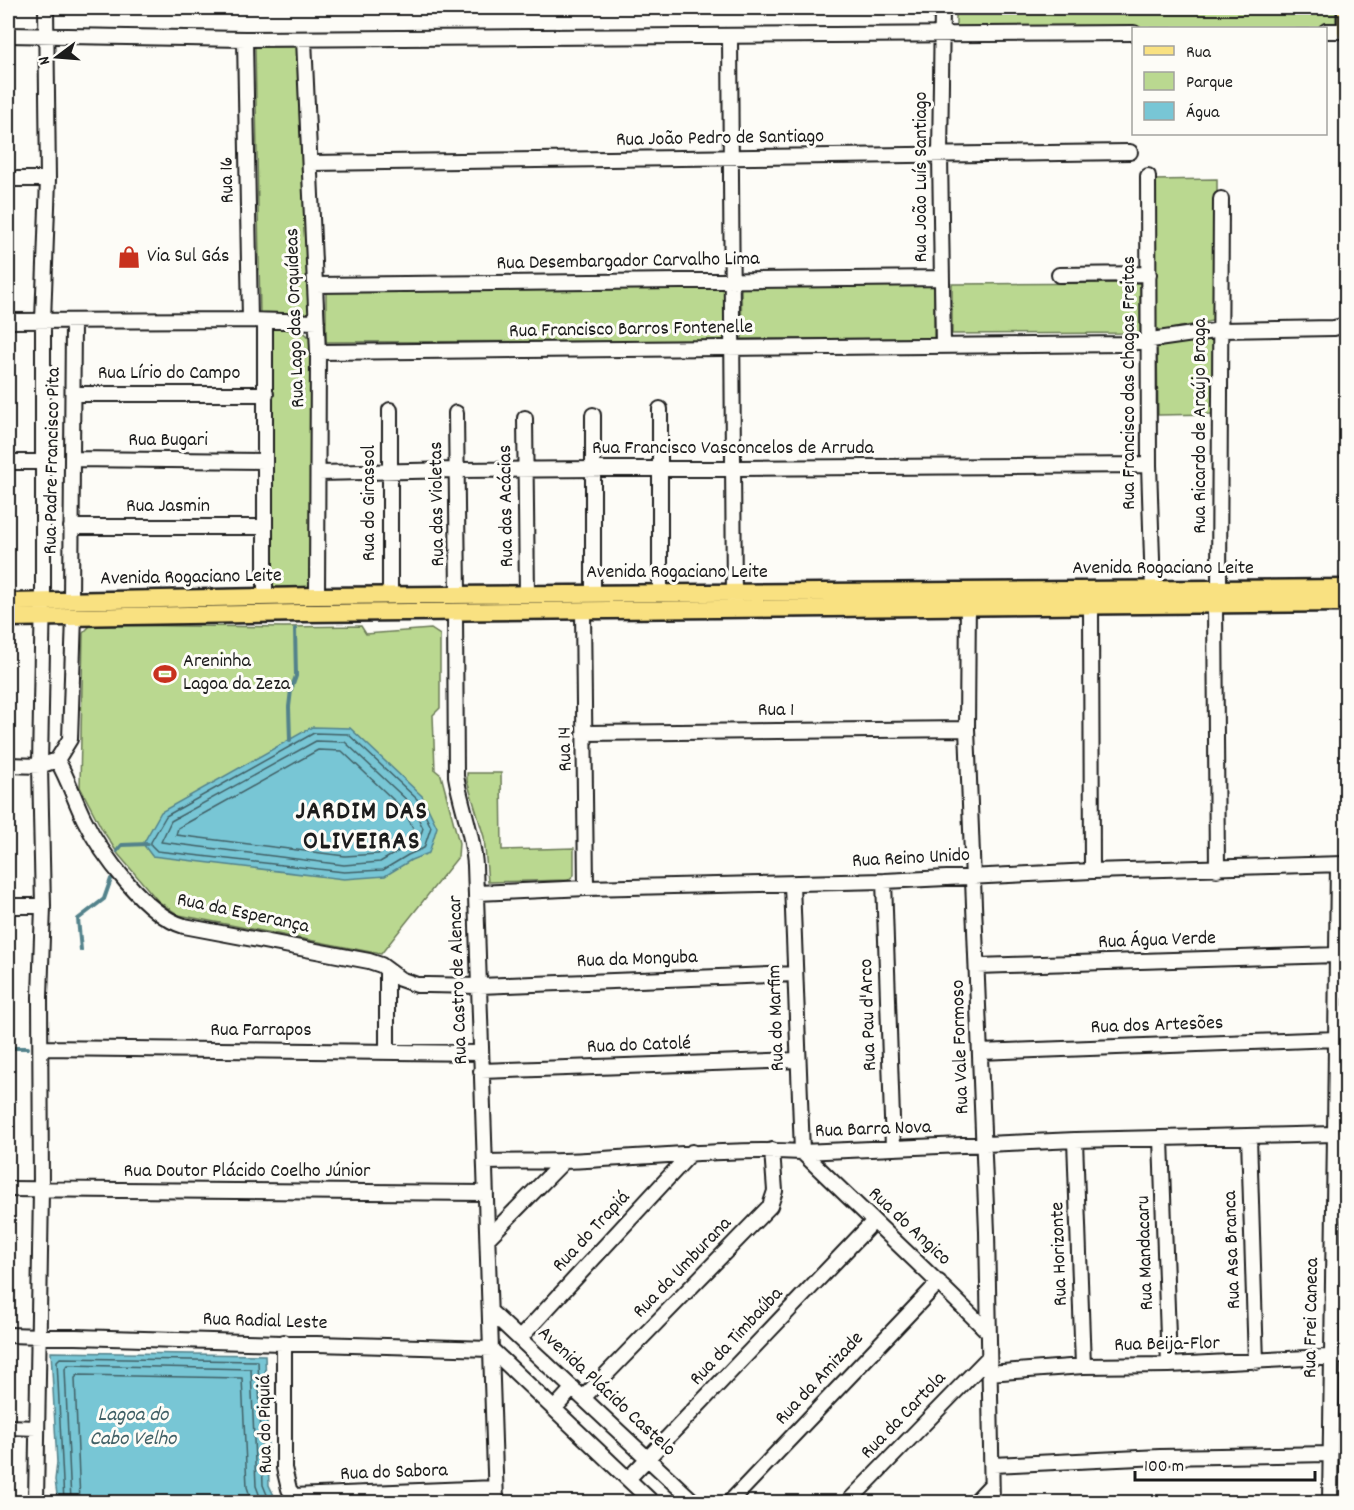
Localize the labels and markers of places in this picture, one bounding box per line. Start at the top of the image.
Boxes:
place label: Via Sul Gás [147,243,230,271]
shop icon: Via Sul Gás [116,244,142,270]
place label: Areninha Lagoa da Zeza [183,648,291,699]
sports icon: Areninha Lagoa da Zeza [152,661,178,687]

